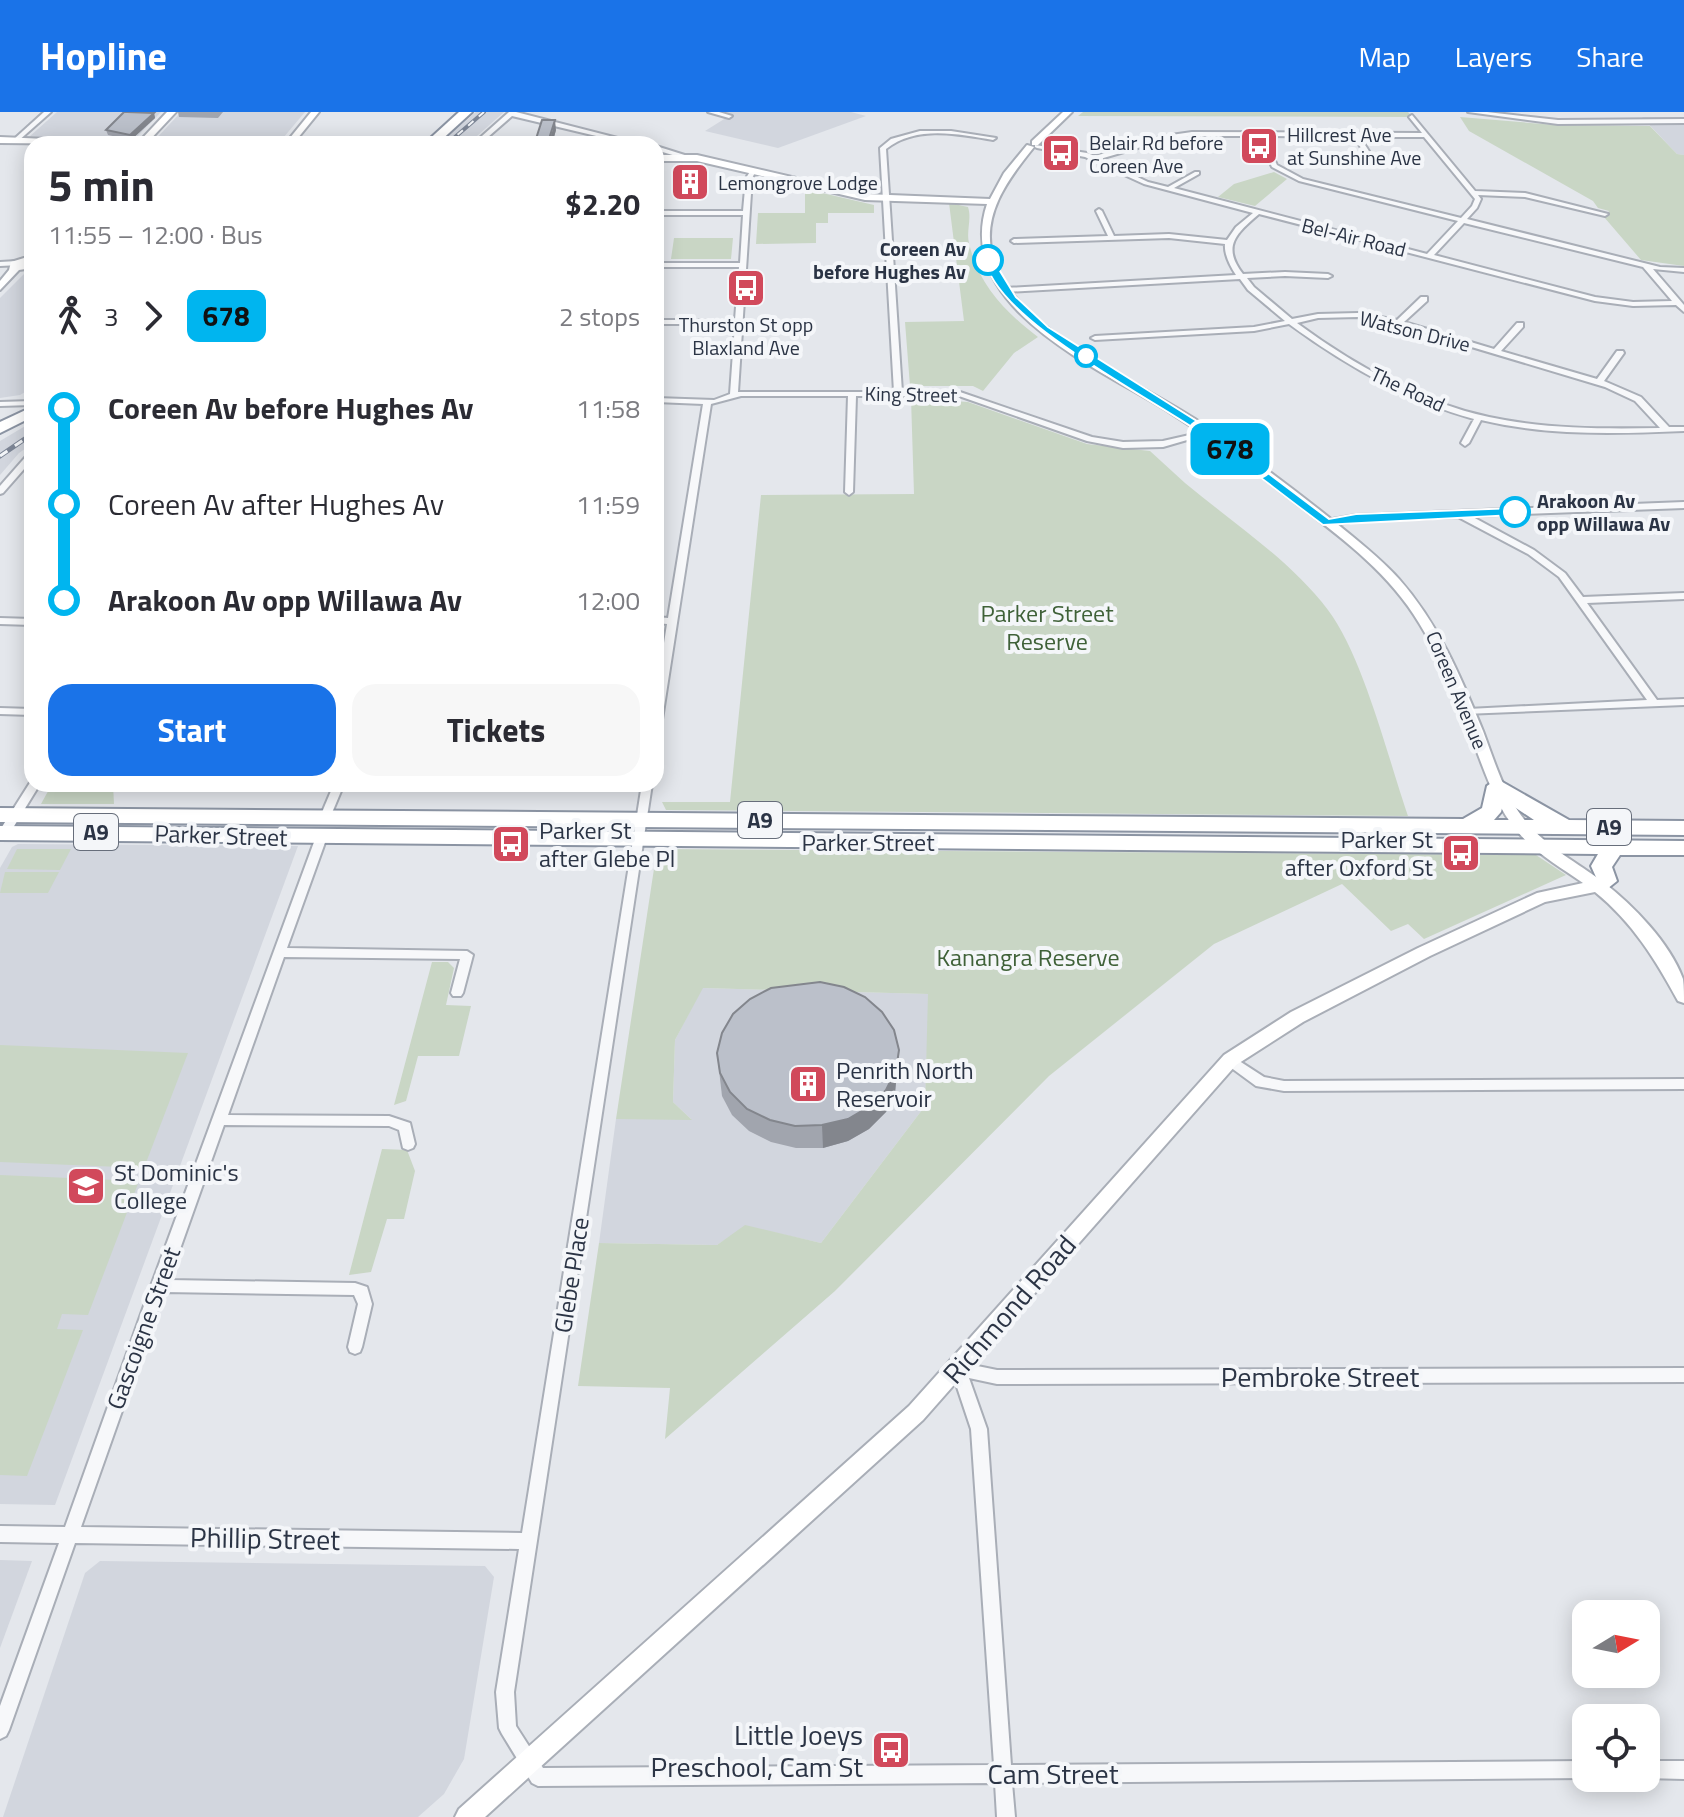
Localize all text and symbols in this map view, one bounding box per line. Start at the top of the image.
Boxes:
text: Hopline [40,27,167,85]
text: Map [1358,35,1411,78]
text: Layers [1455,35,1532,78]
text: Share [1576,35,1644,78]
place label: Hillcrest Ave at Sunshine Ave [1287,119,1421,173]
bus stop icon: Hillcrest Ave at Sunshine Ave [1238,125,1280,167]
place label: Belair Rd before Coreen Ave [1089,127,1223,181]
bus stop icon: Belair Rd before Coreen Ave [1040,132,1082,174]
text: 5 min [48,151,155,218]
building icon: Lemongrove Lodge [669,161,711,203]
place label: Lemongrove Lodge [718,167,878,198]
text: $2.20 [565,181,640,227]
street label: Bel-Air Road [1299,209,1409,265]
text: 11:55 – 12:00 · Bus [48,215,263,254]
place label: Coreen Av before Hughes Av [813,233,966,287]
marker: Coreen Av before Hughes Av [973,245,1003,275]
bus stop icon: Thurston St opp Blaxland Ave [725,267,767,309]
icon: walk [48,294,92,338]
icon: forward [131,294,175,338]
text: 678 [203,294,250,337]
text: 3 [104,297,119,336]
text: 2 stops [559,297,640,336]
street label: Watson Drive [1356,302,1474,360]
place label: Thurston St opp Blaxland Ave [679,309,813,363]
unlabelled marker [1075,345,1097,367]
street label: The Road [1366,358,1450,420]
street label: King Street [864,378,958,410]
text: Coreen Av before Hughes Av [108,385,474,431]
text: 11:58 [576,389,640,428]
line badge: 678 [1184,423,1276,475]
text: 678 [1206,427,1254,470]
text: Coreen Av after Hughes Av [108,481,444,527]
text: 11:59 [576,485,640,524]
place label: Arakoon Av opp Willawa Av [1537,485,1670,539]
marker: Arakoon Av opp Willawa Av [1500,497,1530,527]
text: Arakoon Av opp Willawa Av [108,577,462,623]
text: 12:00 [576,581,640,620]
park label: Parker Street Reserve [980,595,1114,659]
street label: Coreen Avenue [1418,626,1496,754]
button: Start [48,684,336,776]
button: Tickets [352,684,640,776]
road number: A9 [738,802,782,838]
road number: A9 [1587,809,1631,845]
place label: Parker St after Glebe Pl [539,812,675,876]
road number: A9 [74,814,118,850]
street label: Parker Street [154,815,289,855]
place label: Parker St after Oxford St [1285,821,1434,885]
bus stop icon: Parker St after Glebe Pl [490,823,532,865]
street label: Parker Street [801,824,935,860]
bus stop icon: Parker St after Oxford St [1440,832,1482,874]
park label: Kanangra Reserve [936,939,1120,975]
place label: Penrith North Reservoir [836,1052,974,1116]
building icon: Penrith North Reservoir [787,1063,829,1105]
place label: St Dominic's College [114,1154,239,1218]
school or university icon: St Dominic's College [65,1165,107,1207]
street label: Glebe Place [544,1215,598,1335]
street label: Richmond Road [932,1225,1086,1393]
street label: Gascoigne Street [97,1241,189,1414]
street label: Pembroke Street [1221,1355,1419,1398]
street label: Phillip Street [190,1515,340,1561]
north arrow [1572,1600,1660,1688]
map controls [1572,1600,1660,1792]
button: locate [1572,1704,1660,1792]
place label: Little Joeys Preschool, Cam St [651,1713,863,1788]
bus stop icon: Little Joeys Preschool, Cam St [870,1729,912,1771]
street label: Cam Street [987,1752,1119,1795]

